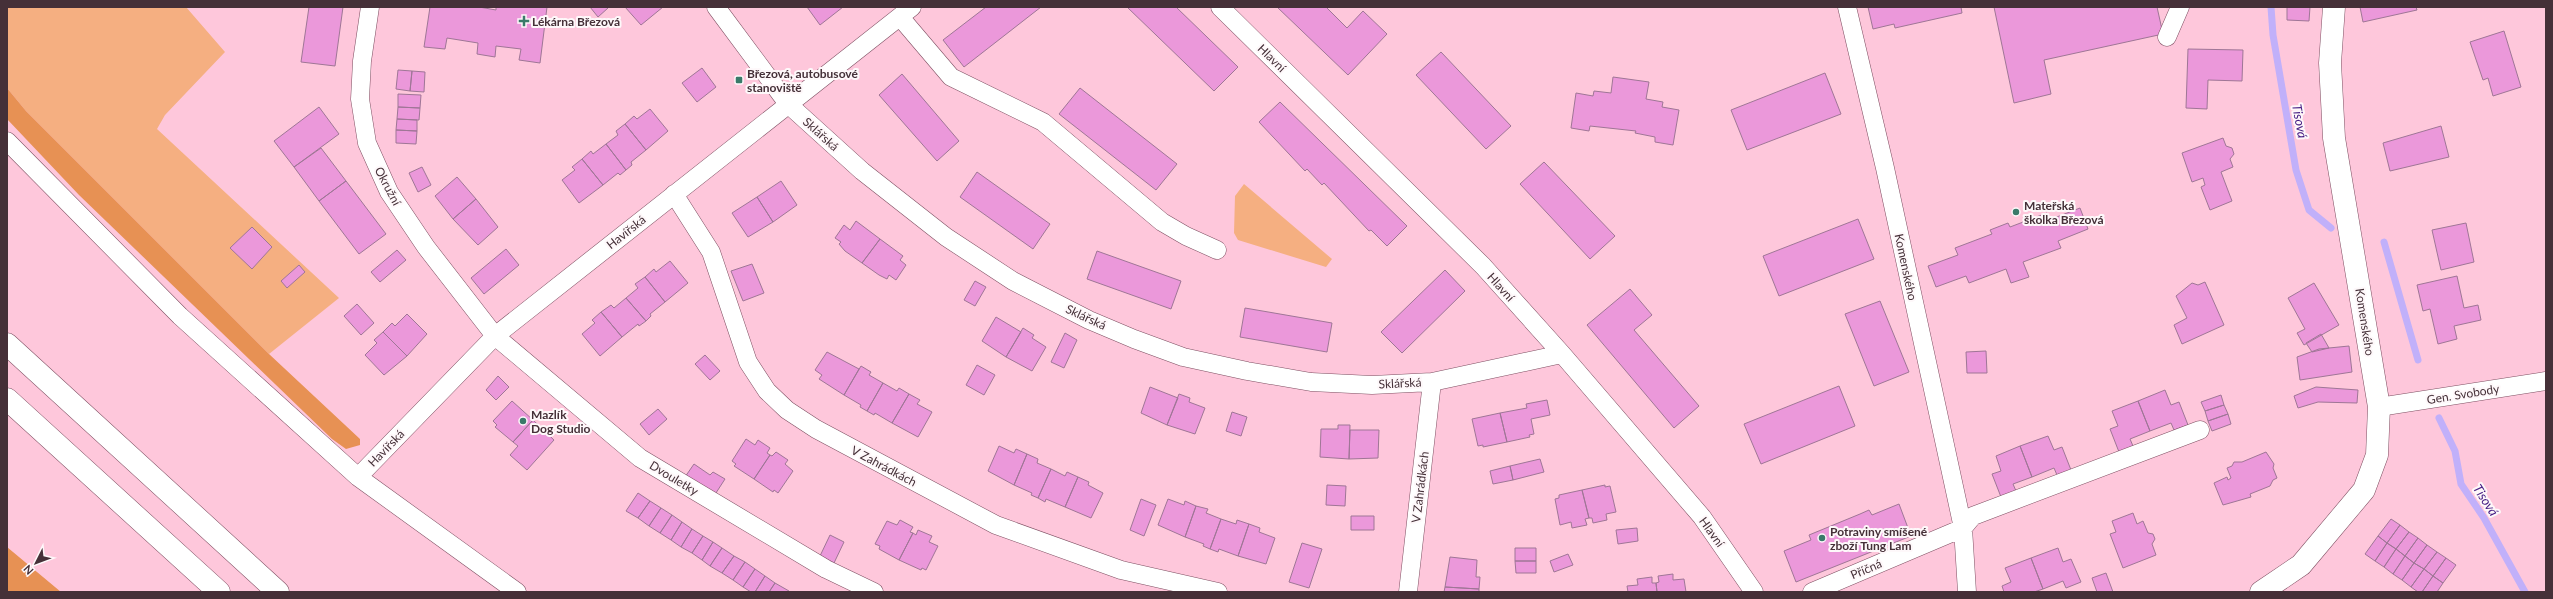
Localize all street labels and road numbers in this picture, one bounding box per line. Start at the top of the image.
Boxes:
street label: Hlavní [1255,41,1290,76]
street label: Sklářská [800,114,842,154]
street label: Okružní [372,164,405,209]
street label: Havířská [603,212,649,252]
street label: Komenského [1892,232,1920,302]
street label: Hlavní [1484,270,1519,305]
street label: Komenského [2352,287,2378,357]
street label: Sklářská [1063,301,1109,333]
street label: Sklářská [1378,374,1422,392]
street label: Gen. Svobody [2426,381,2501,407]
street label: Havířská [365,426,407,470]
street label: V Zahrádkách [849,442,919,490]
street label: V Zahrádkách [1408,450,1432,524]
street label: Dvouletky [647,458,702,499]
street label: Hlavní [1696,514,1729,551]
street label: Příčná [1848,556,1884,582]

